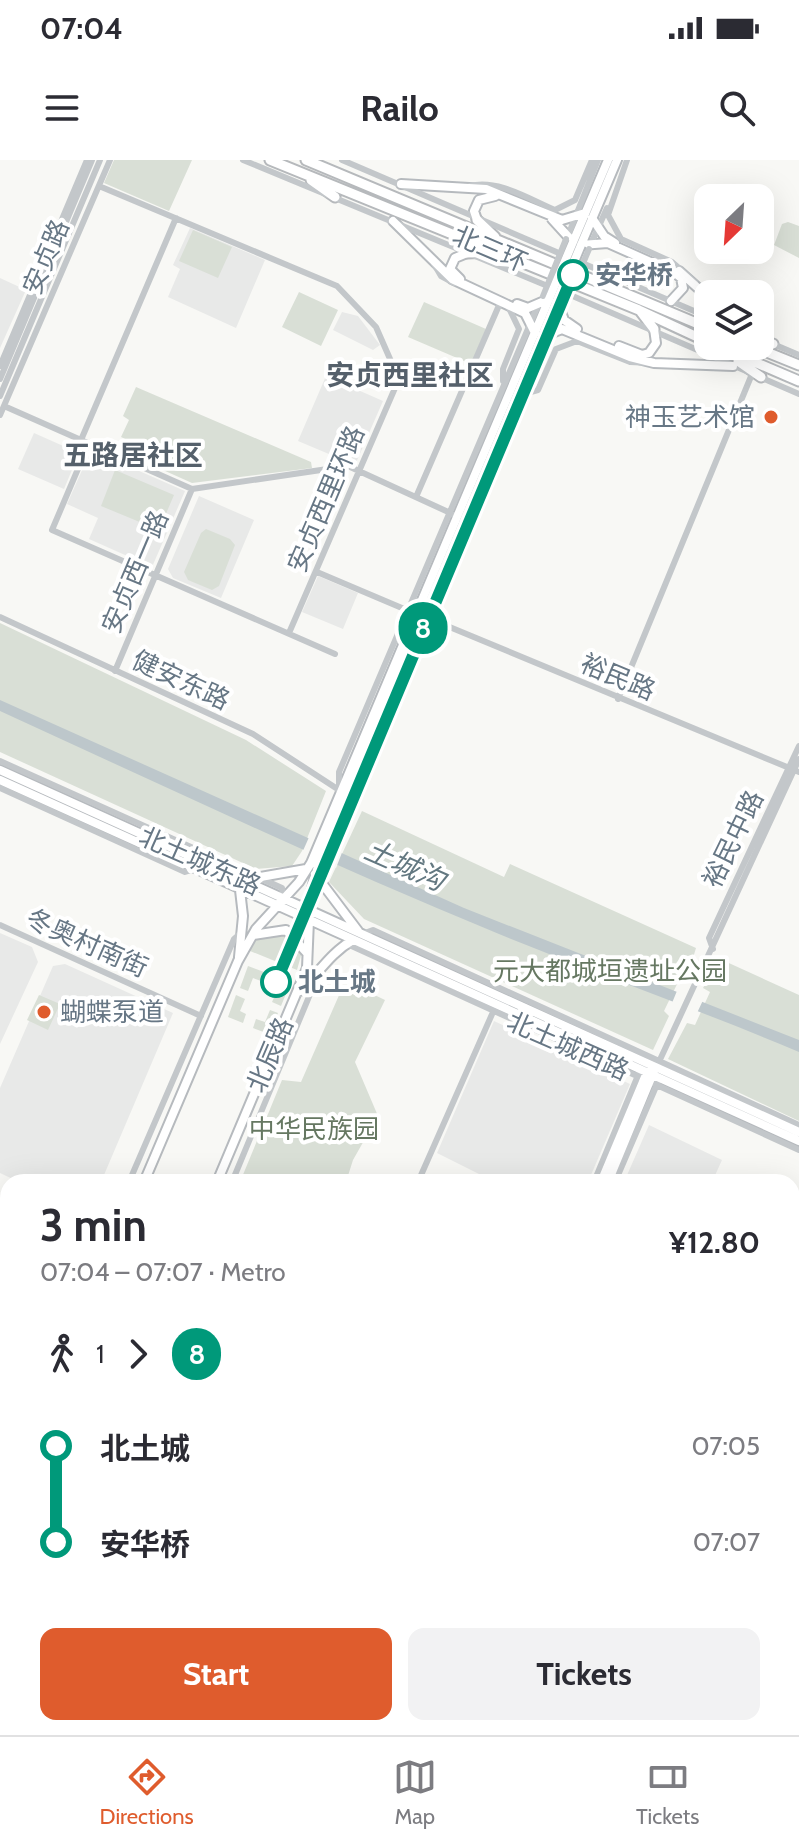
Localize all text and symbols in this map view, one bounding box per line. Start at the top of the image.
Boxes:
text: 07:04 [40,10,123,47]
icon: menu [40,86,84,130]
text: Railo [360,86,439,130]
icon: search [715,86,759,130]
north arrow [694,184,774,264]
map controls [694,184,774,360]
street label: 安贞路 [16,215,76,299]
street label: 北三环 [448,219,532,279]
place label: 安华桥 [595,259,673,291]
marker: 安华桥 [558,260,588,290]
button: layers [694,280,774,360]
district label: 安贞西里社区 [326,358,494,392]
place label: 神玉艺术馆 [625,401,755,433]
marker: 神玉艺术馆 [762,408,780,426]
street label: 安贞西里环路 [281,421,371,577]
district label: 五路居社区 [63,438,203,472]
street label: 安贞西一路 [95,506,175,638]
line badge: 8 [397,602,449,654]
text: 8 [415,611,431,645]
street label: 健安东路 [127,644,235,716]
street label: 裕民路 [576,647,660,707]
street label: 裕民中路 [696,785,770,893]
street label: 北土城东路 [134,820,266,902]
water label: 土城沟 [360,832,453,899]
street label: 冬奥村南街 [21,902,153,984]
park label: 元大都城垣遗址公园 [493,955,727,987]
place label: 北土城 [298,966,376,998]
marker: 北土城 [261,967,291,997]
place label: 蝴蝶泵道 [60,996,164,1028]
marker: 蝴蝶泵道 [35,1003,53,1021]
street label: 北土城西路 [502,1005,634,1087]
street label: 北辰路 [240,1013,300,1097]
park label: 中华民族园 [249,1113,379,1145]
text: 3 min [40,1199,147,1252]
text: ¥12.80 [669,1224,760,1261]
text: 07:04 – 07:07 · Metro [40,1256,286,1288]
icon: walk [40,1332,84,1376]
icon: forward [116,1332,160,1376]
text: 8 [188,1337,205,1371]
text: 1 [96,1338,104,1370]
text: 北土城 [100,1430,190,1467]
text: 07:05 [691,1430,760,1462]
text: 安华桥 [100,1526,190,1563]
text: 07:07 [693,1526,760,1558]
button: Start [40,1628,392,1720]
button: Tickets [408,1628,760,1720]
tab: Directions [100,1755,194,1830]
tab: Map [393,1755,437,1830]
tab: Tickets [636,1755,699,1830]

